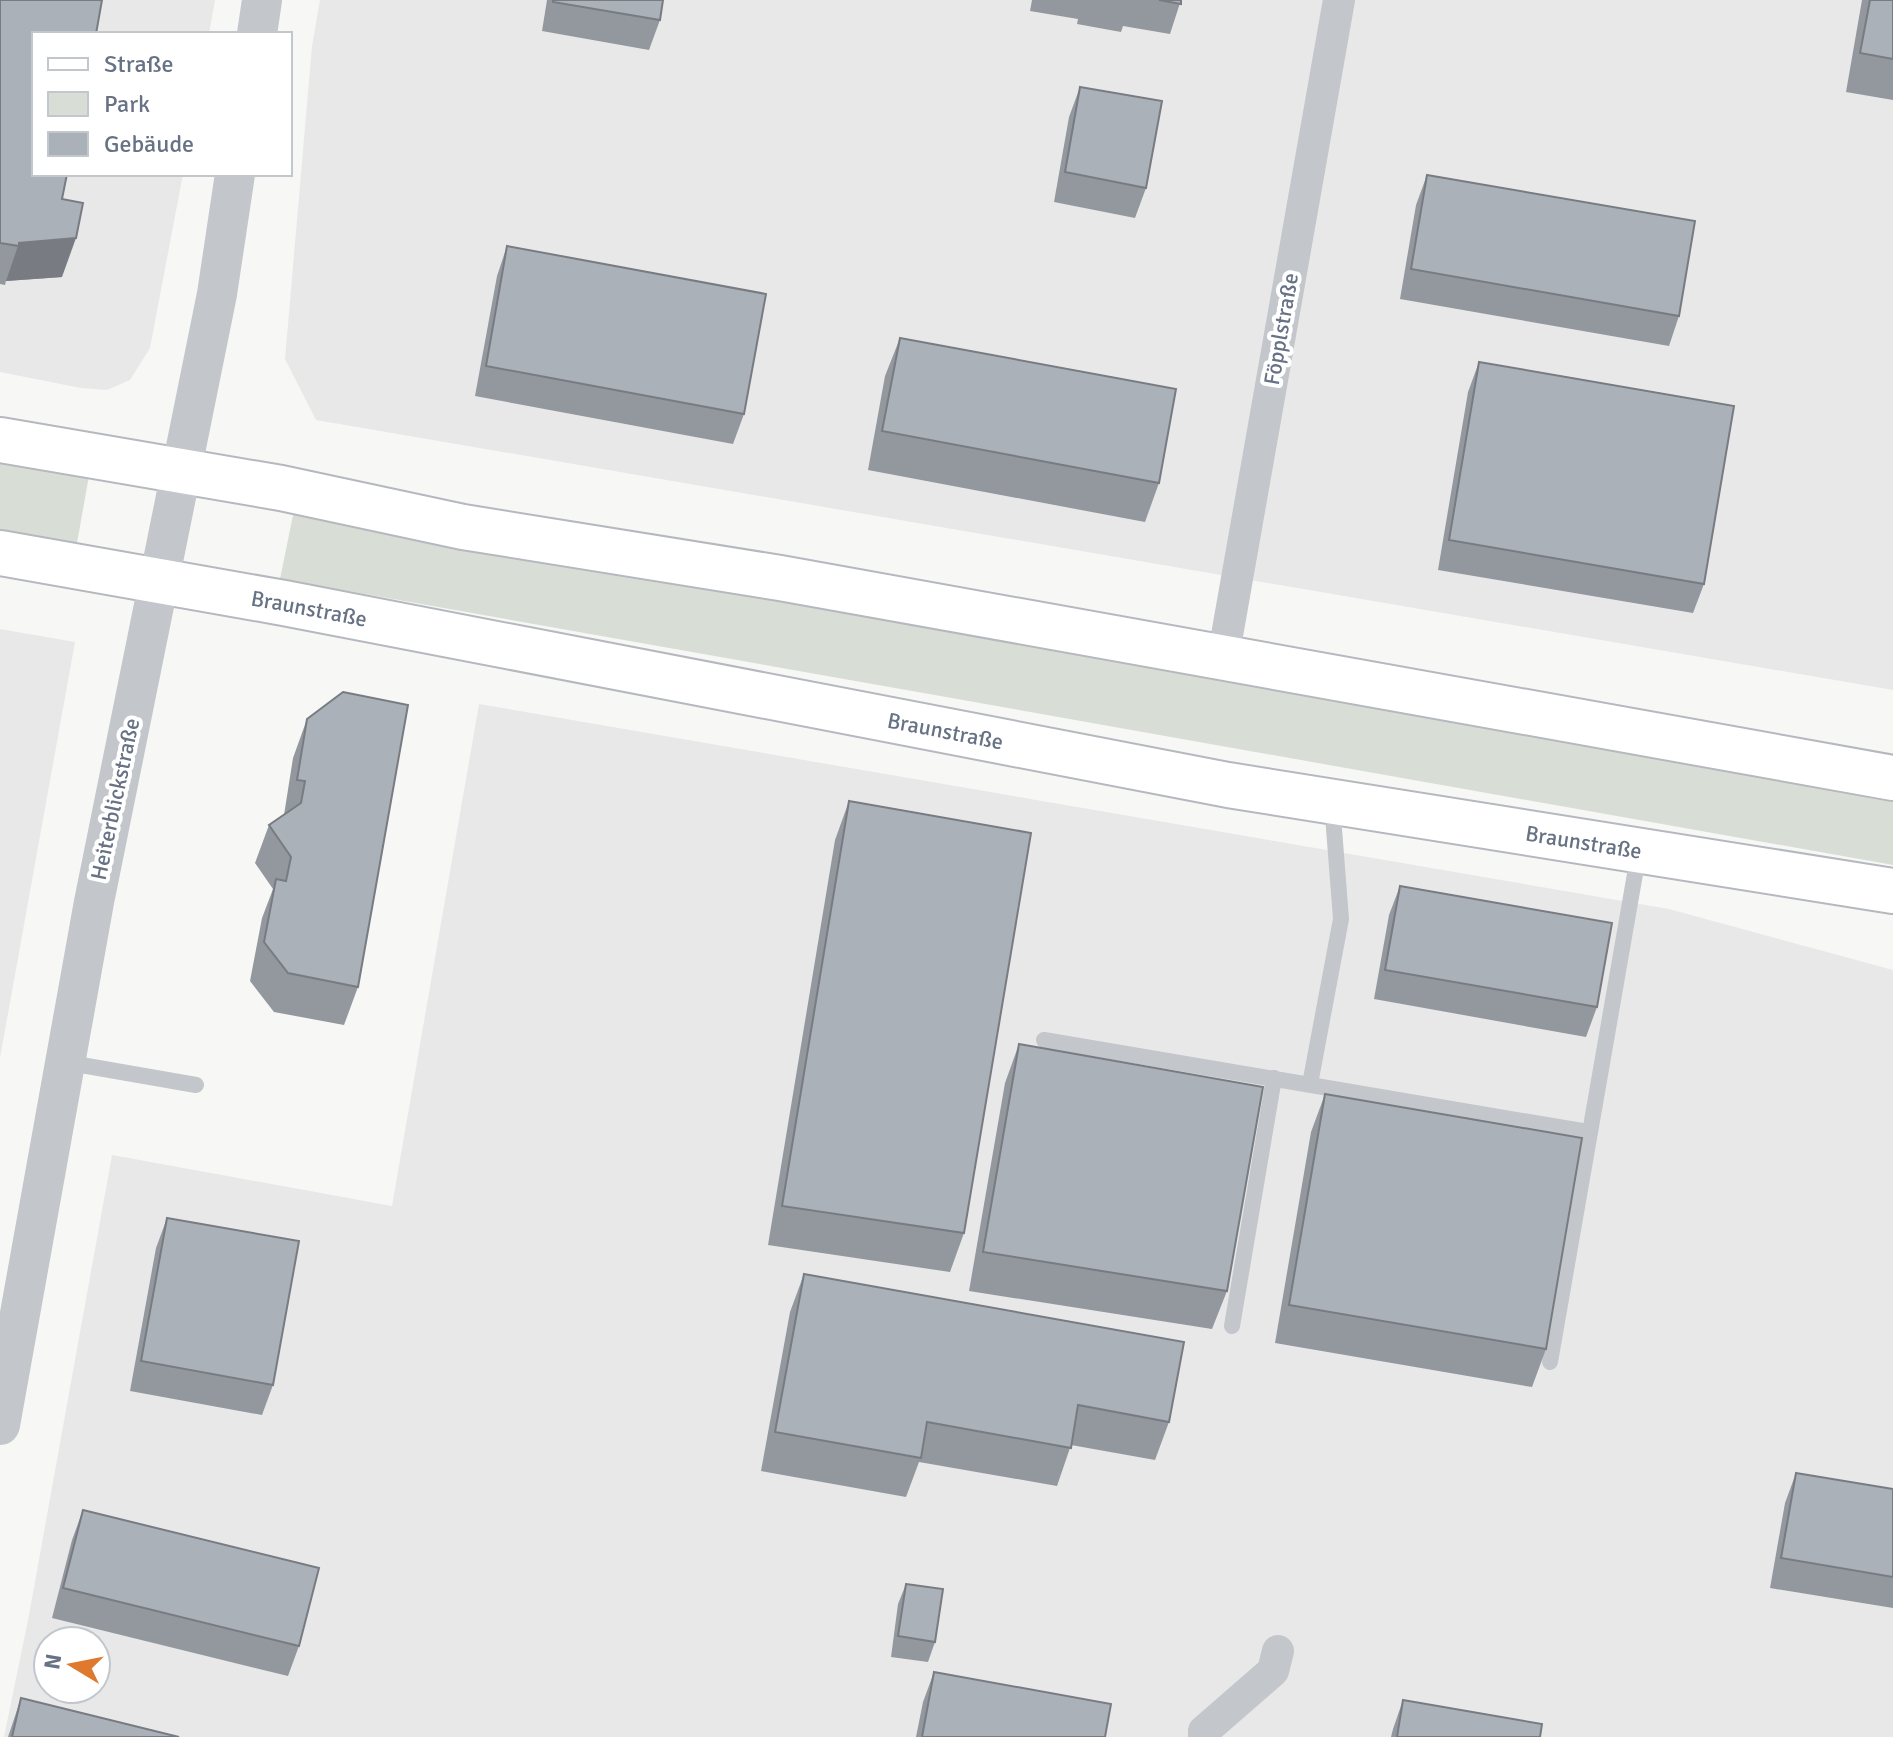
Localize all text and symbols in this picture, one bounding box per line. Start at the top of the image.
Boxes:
legend [32,32,292,176]
text: Straße [104,49,174,79]
text: Park [104,89,150,119]
text: Gebäude [104,129,194,159]
street label: Föpplstraße [1258,271,1304,387]
street label: Braunstraße [249,584,369,632]
street label: Braunstraße [885,706,1006,755]
street label: Heiterblickstraße [85,716,145,882]
street label: Braunstraße [1524,819,1644,864]
north arrow [32,1625,112,1705]
text: N [38,1652,67,1671]

